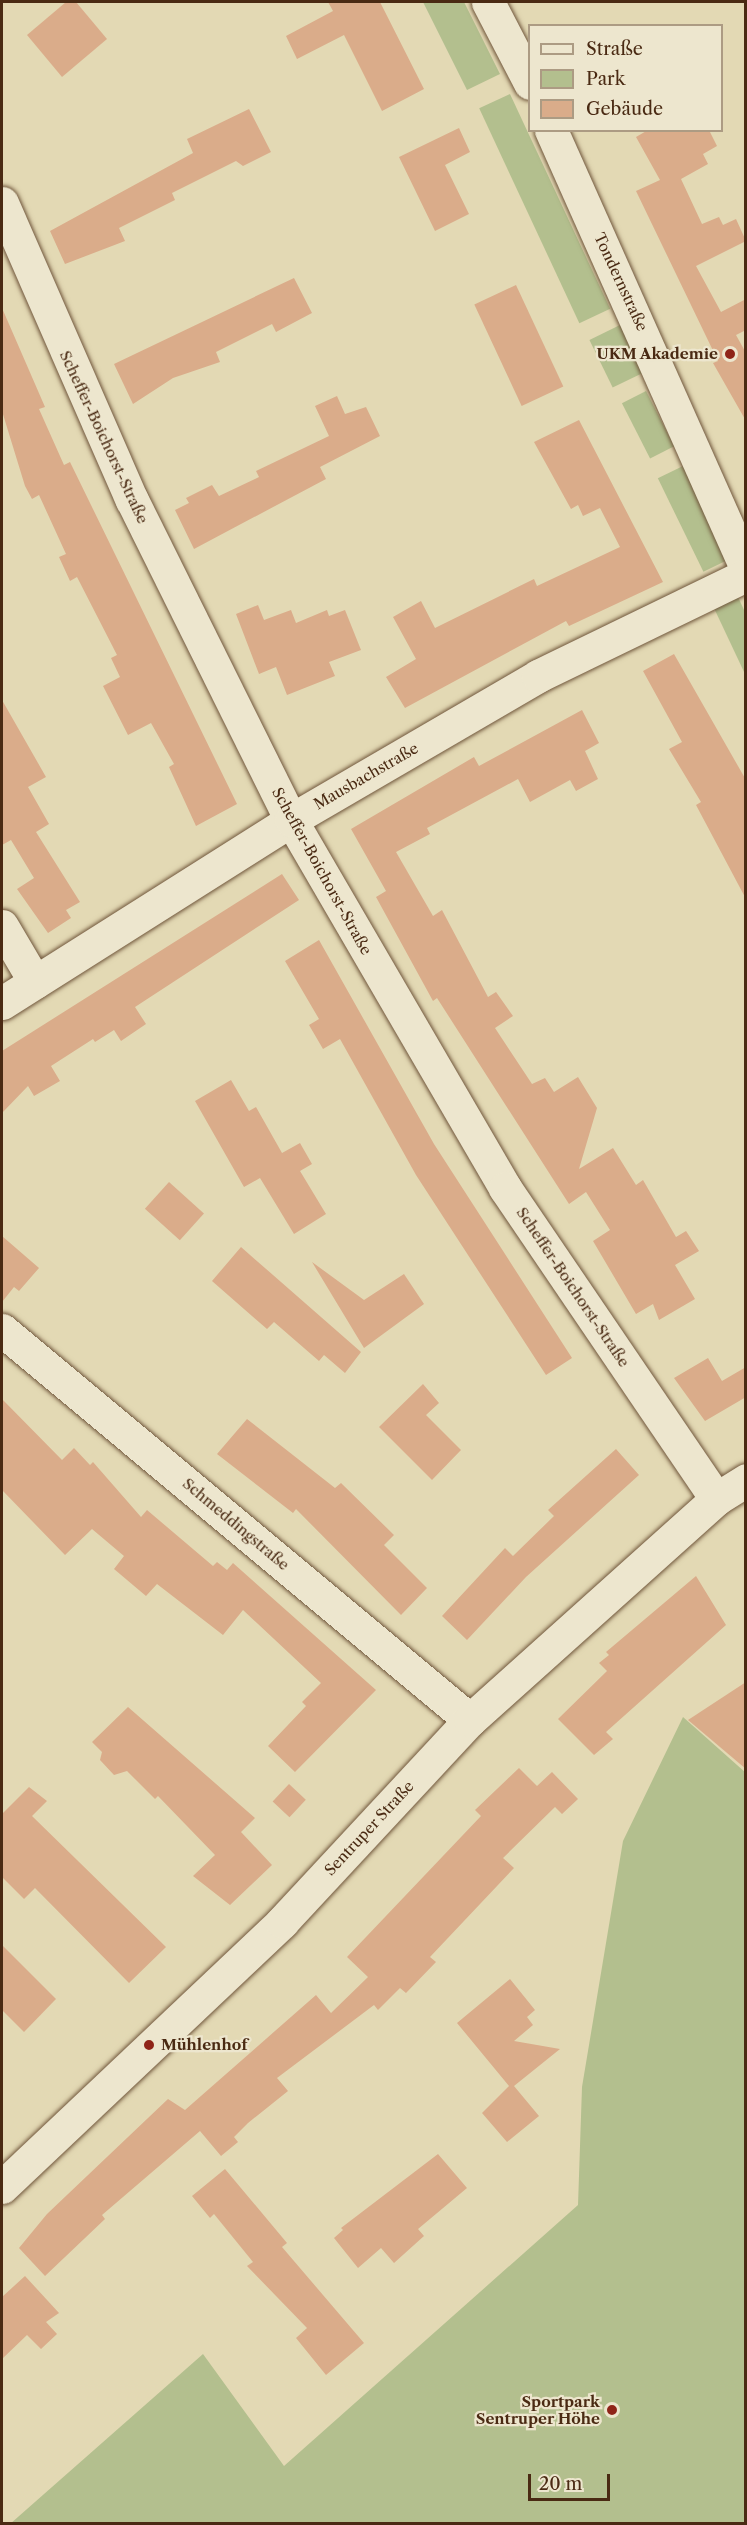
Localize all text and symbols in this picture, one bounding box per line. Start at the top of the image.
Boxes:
legend [528,24,723,132]
text: Straße [586,38,643,60]
text: Park [586,68,625,90]
text: Gebäude [586,98,663,120]
street label: Tondernstraße [590,230,652,334]
place label: UKM Akademie [596,345,718,363]
marker: UKM Akademie [723,347,737,361]
street label: Scheffer-Boichorst-Straße [56,348,152,526]
street label: Mausbachstraße [311,739,421,813]
street label: Scheffer-Boichorst-Straße [268,784,376,958]
street label: Scheffer-Boichorst-Straße [513,1204,633,1370]
street label: Schmeddingstraße [179,1474,293,1574]
street label: Sentruper Straße [321,1777,417,1879]
place label: Mühlenhof [161,2036,247,2054]
marker: Mühlenhof [142,2038,156,2052]
place label: Sportpark Sentruper Höhe [476,2392,600,2427]
marker: Sportpark Sentruper Höhe [605,2403,619,2417]
scale bar [531,2462,614,2500]
text: 20 m [539,2473,582,2495]

